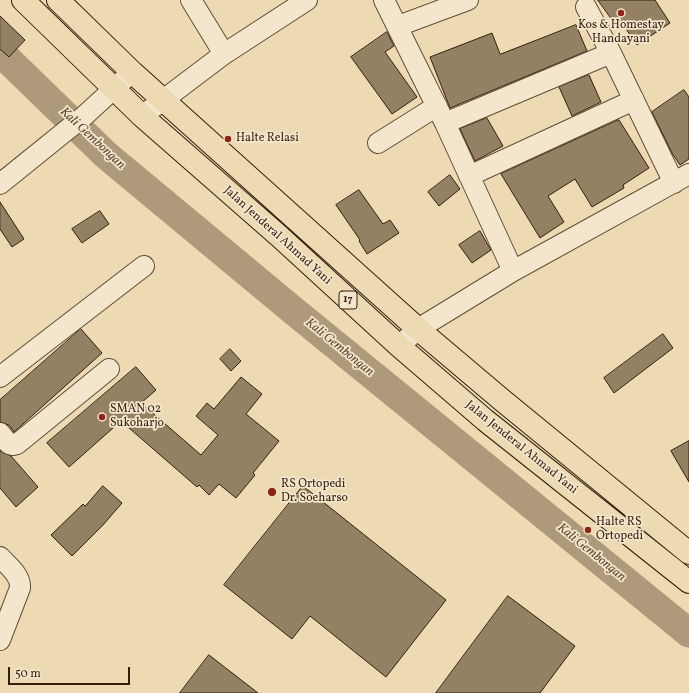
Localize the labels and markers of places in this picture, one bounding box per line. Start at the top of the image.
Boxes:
marker: Kos & Homestay Handayani [616,8,626,18]
place label: Kos & Homestay Handayani [578,19,664,47]
place label: Halte Relasi [236,132,299,146]
marker: Halte Relasi [223,134,233,144]
place label: SMAN 02 Sukoharjo [110,403,164,431]
marker: SMAN 02 Sukoharjo [97,412,107,422]
place label: RS Ortopedi Dr. Soeharso [281,478,348,506]
marker: RS Ortopedi Dr. Soeharso [266,486,278,498]
place label: Halte RS Ortopedi [596,516,643,544]
marker: Halte RS Ortopedi [583,525,593,535]

